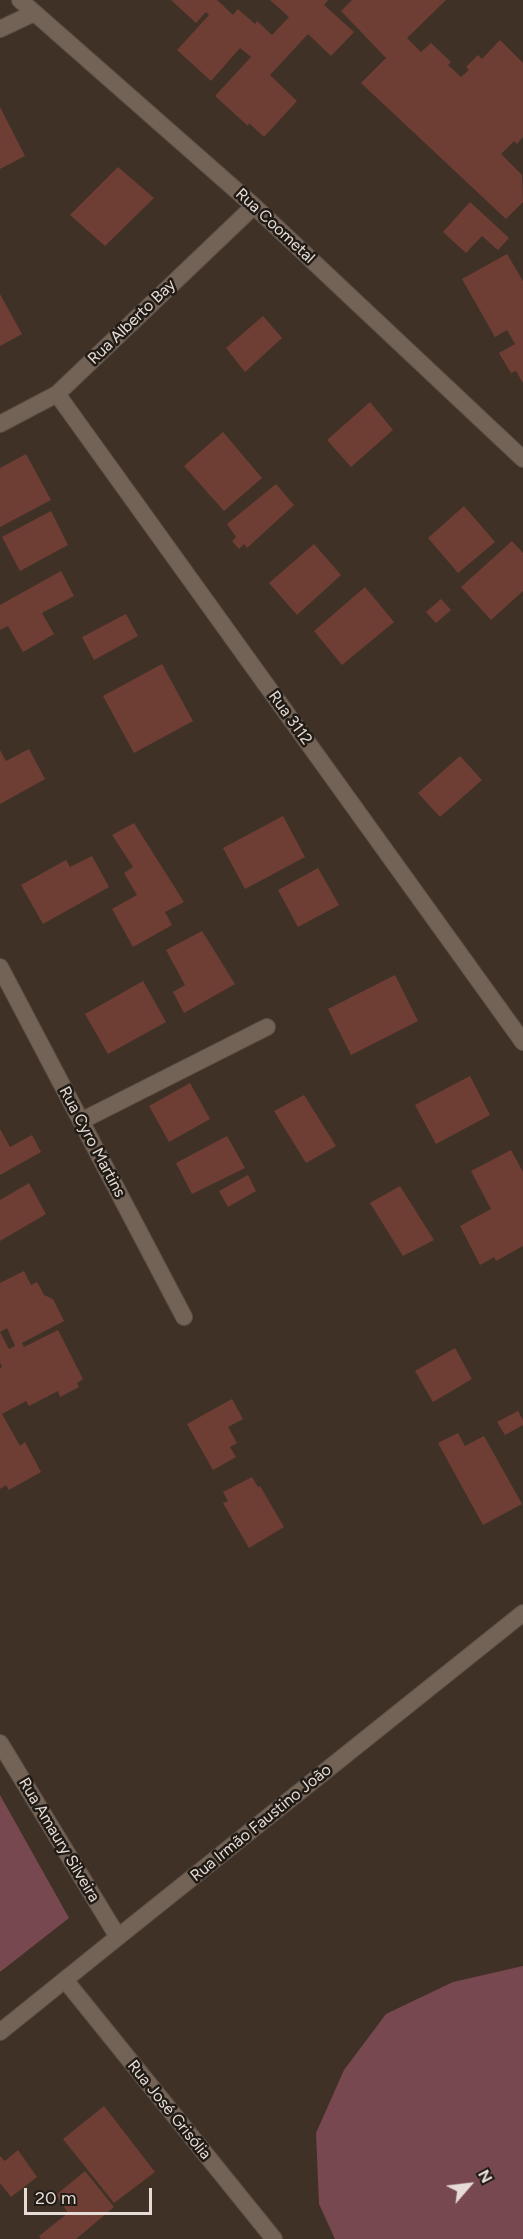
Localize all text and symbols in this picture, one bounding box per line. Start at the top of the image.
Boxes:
street label: Rua Coometal [231,184,319,268]
street label: Rua Alberto Bay [84,275,180,369]
street label: Rua 3112 [264,687,316,749]
street label: Rua Cyro Martins [55,1083,129,1201]
street label: Rua Irmão Faustino João [187,1760,335,1886]
street label: Rua Amaury Silveira [14,1774,104,1906]
street label: Rua José Grisólia [123,2056,215,2164]
north arrow [439,2155,499,2215]
text: N [474,2166,497,2186]
scale bar [27,2176,154,2214]
text: 20 m [35,2187,76,2209]

